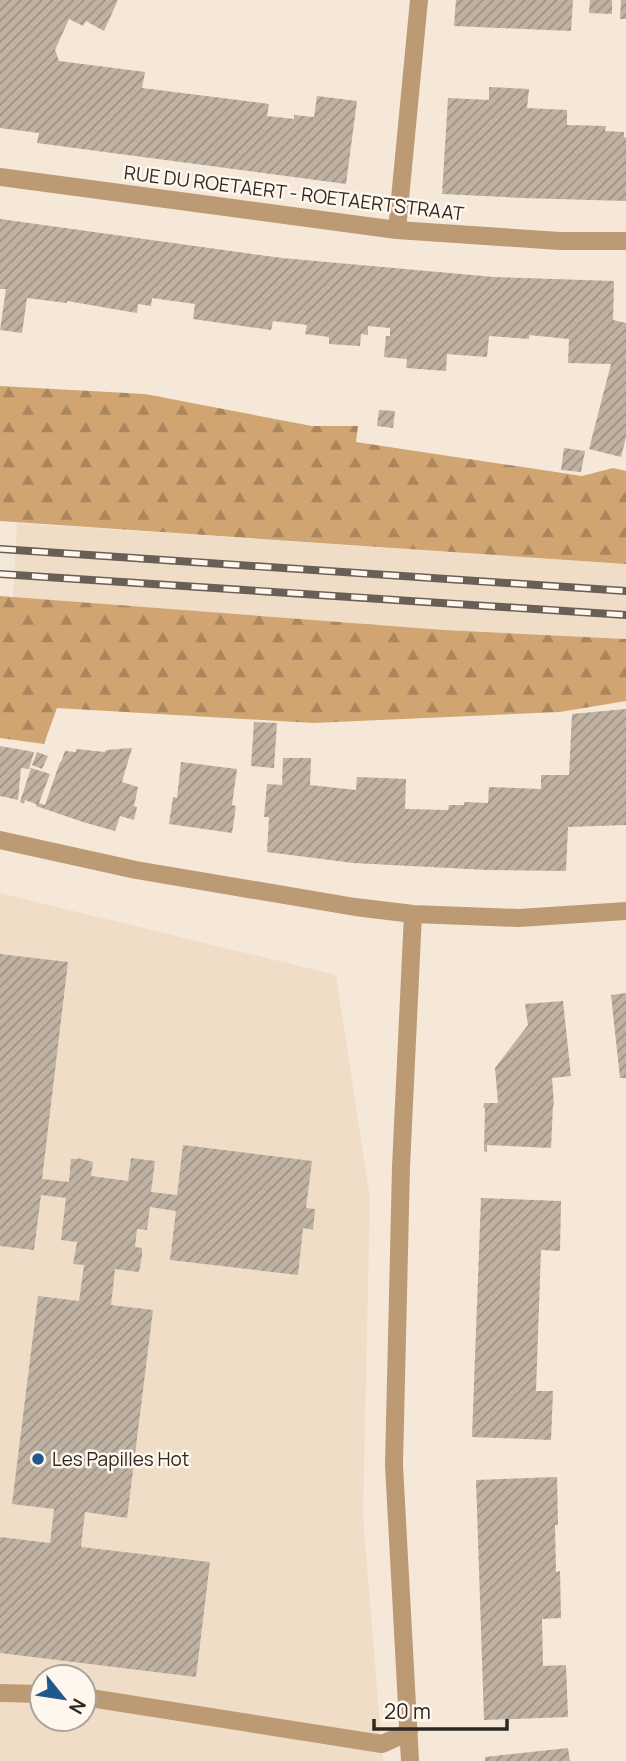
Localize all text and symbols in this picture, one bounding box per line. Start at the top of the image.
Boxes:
street label: RUE DU ROETAERT - ROETAERTSTRAAT [123,159,466,227]
place label: Les Papilles Hot [52,1446,189,1472]
marker: Les Papilles Hot [30,1451,46,1467]
north arrow [28,1663,98,1733]
scale bar [374,1688,507,1732]
text: N [63,1694,92,1719]
text: 20 m [384,1697,431,1725]

